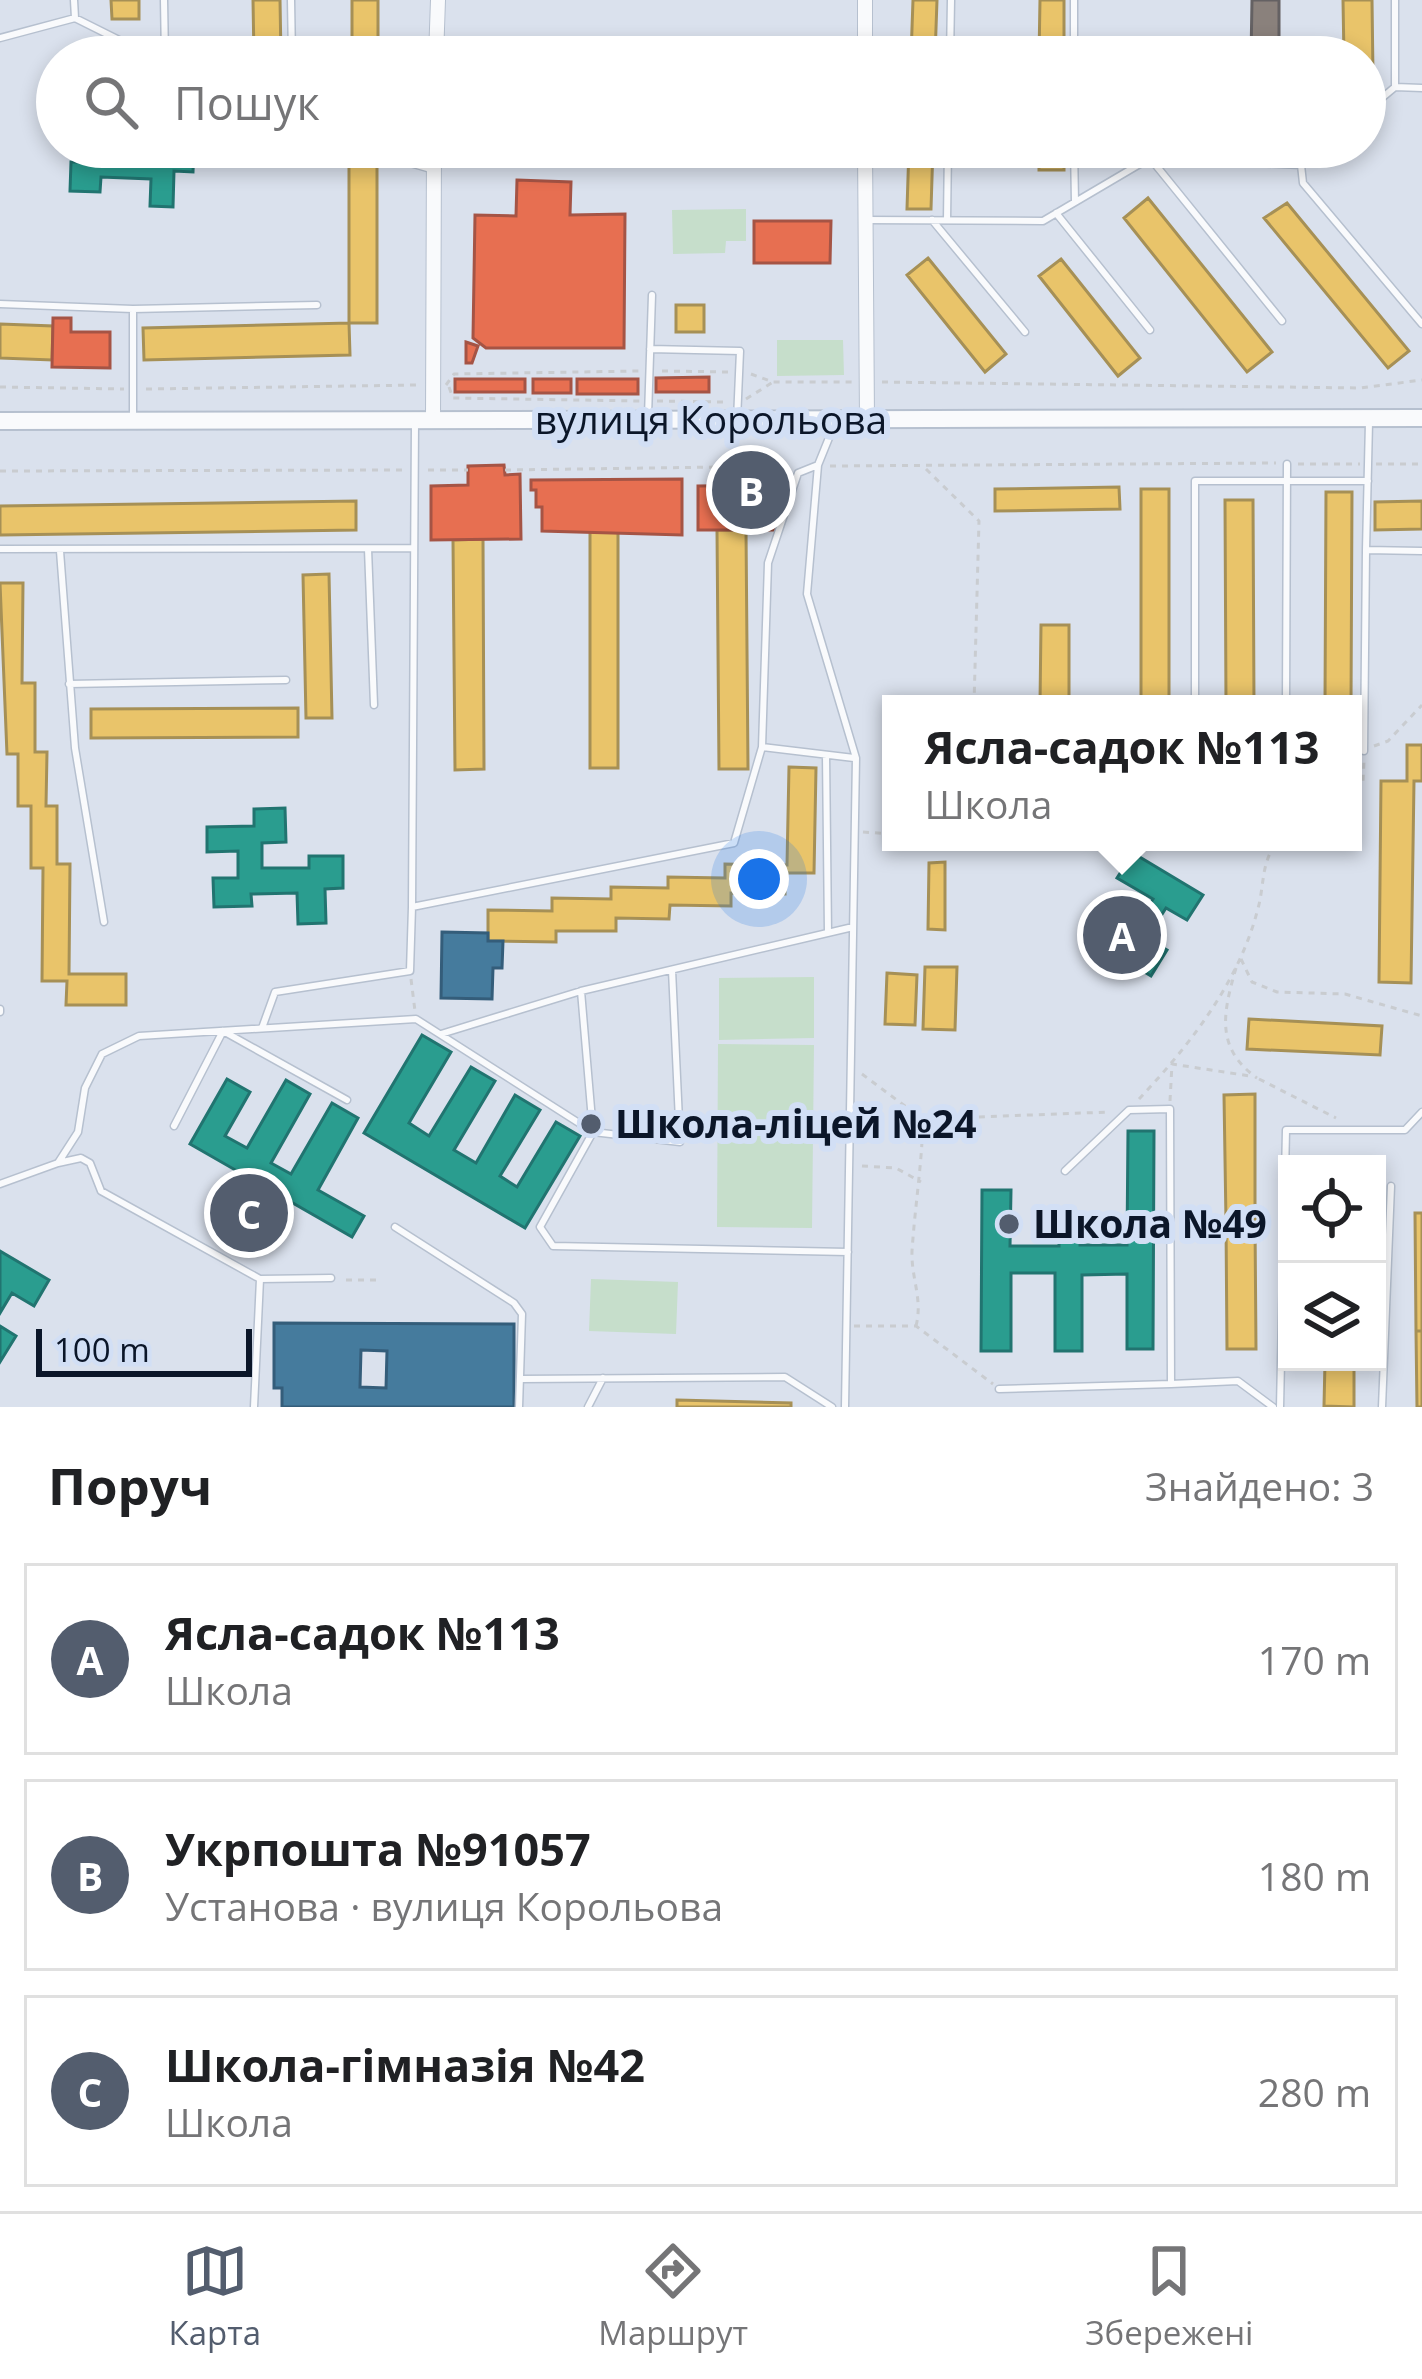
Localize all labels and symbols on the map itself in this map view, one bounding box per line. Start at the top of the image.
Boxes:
street label: вулиця Корольова [535,392,887,445]
pin: B [712,445,790,535]
your location [729,849,789,909]
pin: A [1083,890,1161,980]
place label: Школа-ліцей №24 [615,1096,976,1149]
marker: Школа-ліцей №24 [578,1111,604,1137]
pin: C [210,1168,288,1258]
place label: Школа №49 [1033,1196,1267,1249]
marker: Школа №49 [996,1211,1022,1237]
scale bar [36,1323,252,1376]

